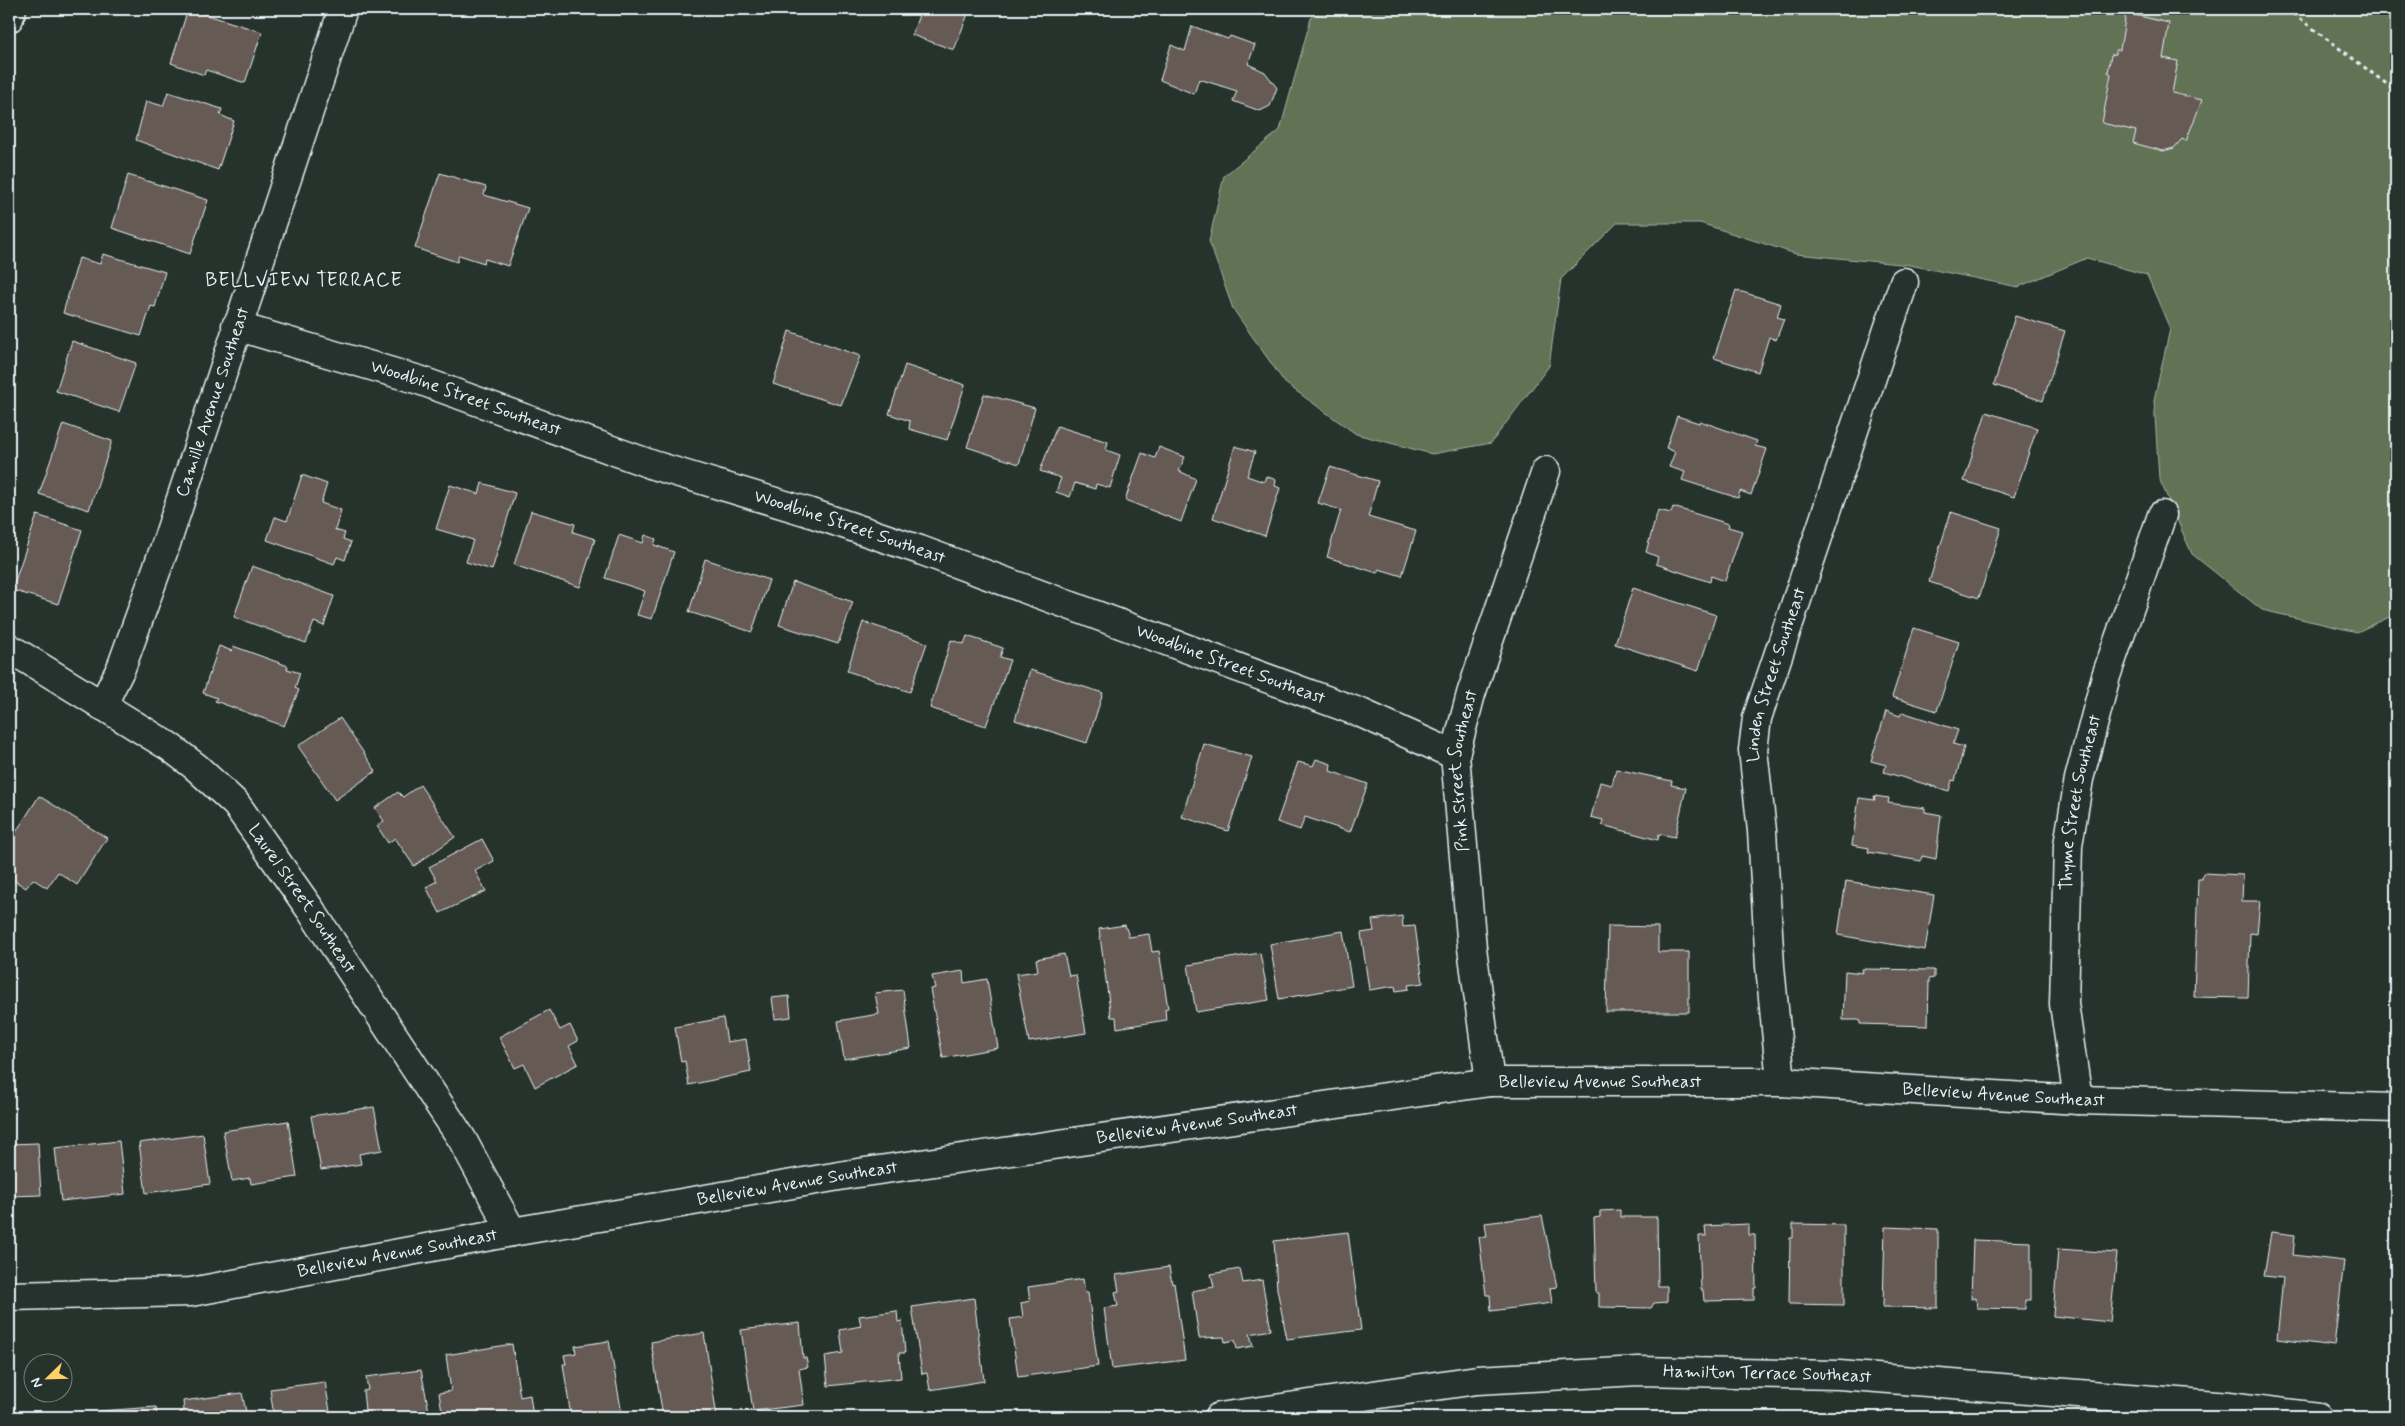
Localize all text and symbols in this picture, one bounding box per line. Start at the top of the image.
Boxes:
district label: BELLVIEW TERRACE [205,268,403,293]
street label: Camille Avenue Southeast [170,303,256,500]
street label: Woodbine Street Southeast [368,354,565,443]
street label: Woodbine Street Southeast [751,484,949,571]
street label: Linden Street Southeast [1741,584,1812,763]
street label: Woodbine Street Southeast [1132,619,1329,711]
street label: Pink Street Southeast [1443,686,1484,853]
street label: Thyme Street Southeast [2055,711,2108,891]
street label: Laurel Street Southeast [242,820,362,979]
street label: Belleview Avenue Southeast [1498,1070,1702,1094]
street label: Belleview Avenue Southeast [1901,1077,2106,1113]
street label: Belleview Avenue Southeast [1095,1098,1300,1151]
street label: Belleview Avenue Southeast [695,1155,900,1212]
street label: Belleview Avenue Southeast [295,1223,500,1284]
north arrow [22,1354,72,1404]
street label: Hamilton Terrace Southeast [1663,1359,1873,1390]
text: N [27,1375,47,1390]

